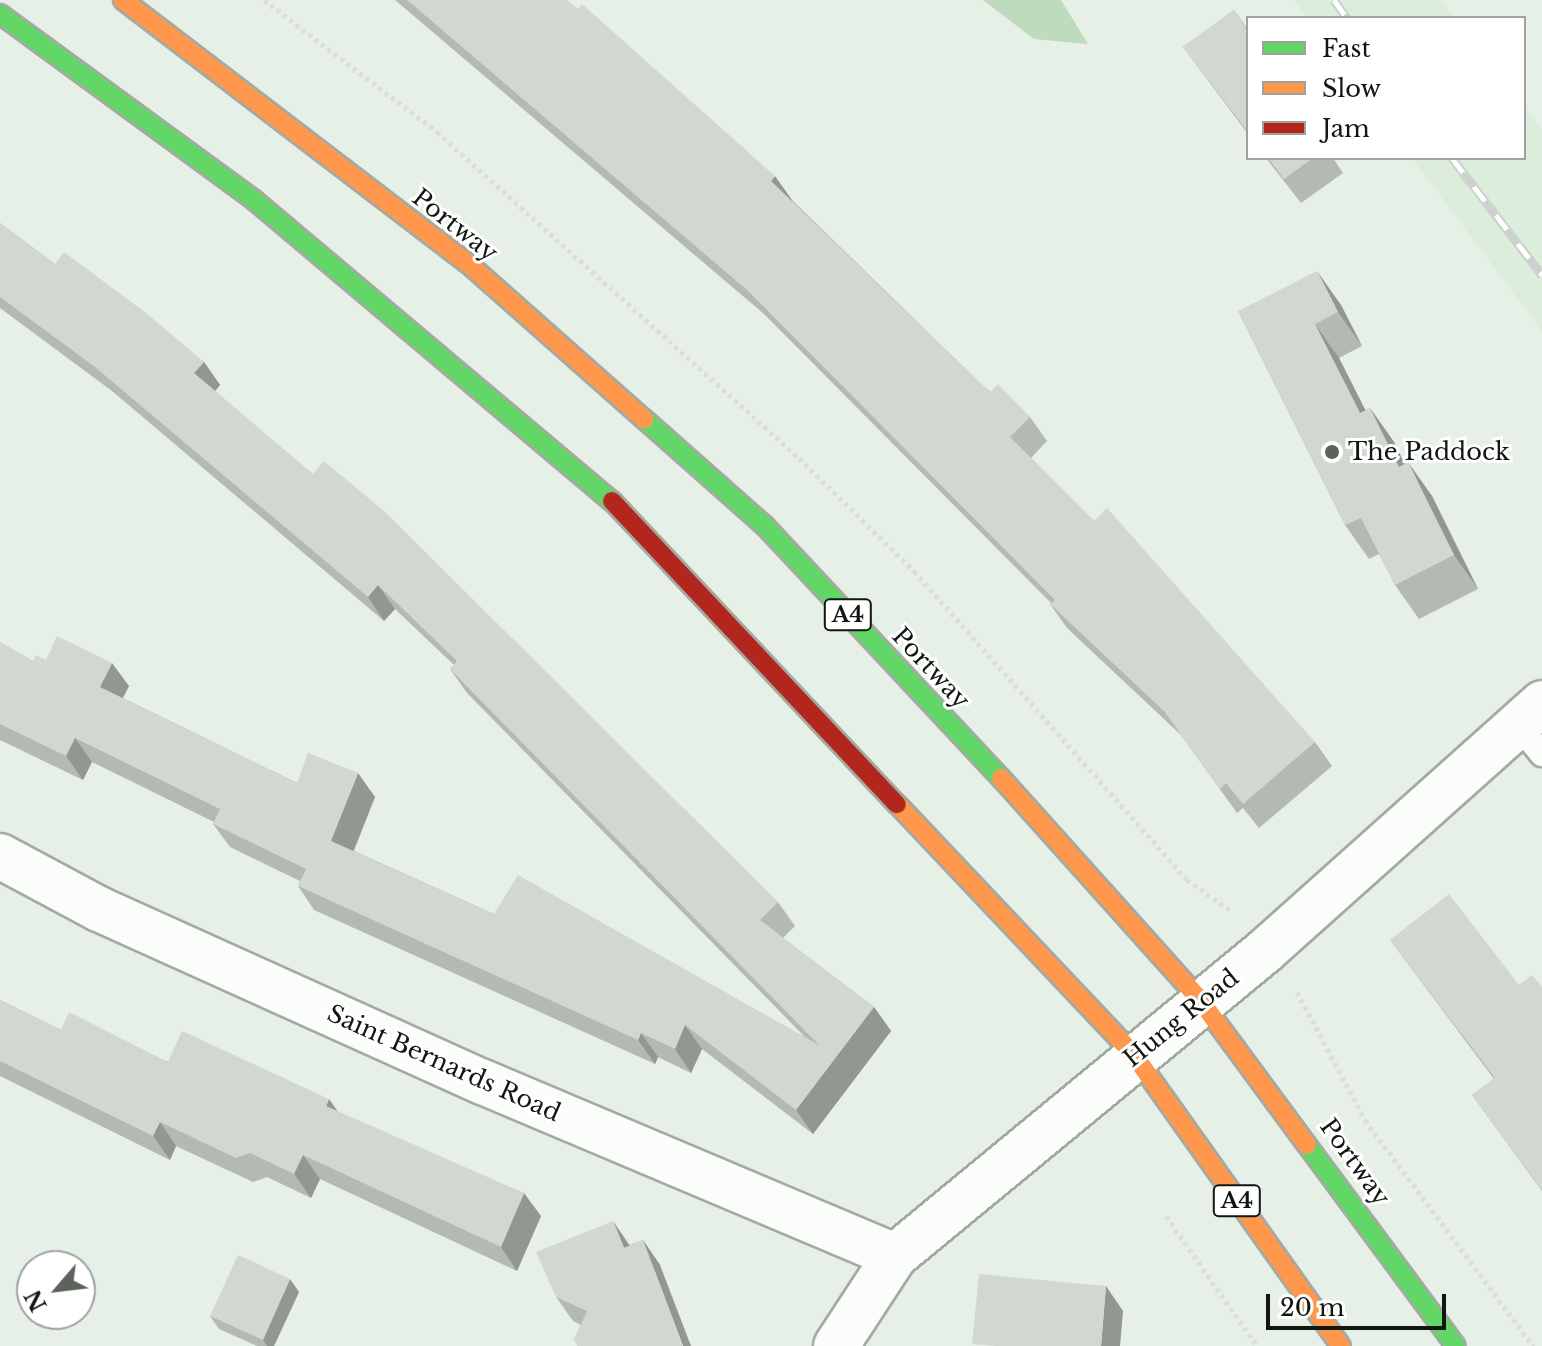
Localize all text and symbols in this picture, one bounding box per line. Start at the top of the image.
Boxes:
legend [1246,16,1526,160]
text: Fast [1322,34,1370,63]
text: Slow [1322,74,1381,103]
text: Jam [1322,114,1370,143]
street label: Portway [407,183,503,267]
place label: The Paddock [1348,438,1510,466]
marker: The Paddock [1323,443,1341,461]
road number: A4 [822,597,874,633]
street label: Portway [886,621,976,715]
street label: Hung Road [1118,963,1244,1073]
street label: Saint Bernards Road [323,999,565,1127]
street label: Portway [1314,1113,1396,1211]
road number: A4 [1211,1183,1263,1219]
north arrow [16,1250,96,1330]
scale bar [1270,1278,1450,1328]
text: N [19,1285,53,1316]
text: 20 m [1280,1293,1345,1322]

